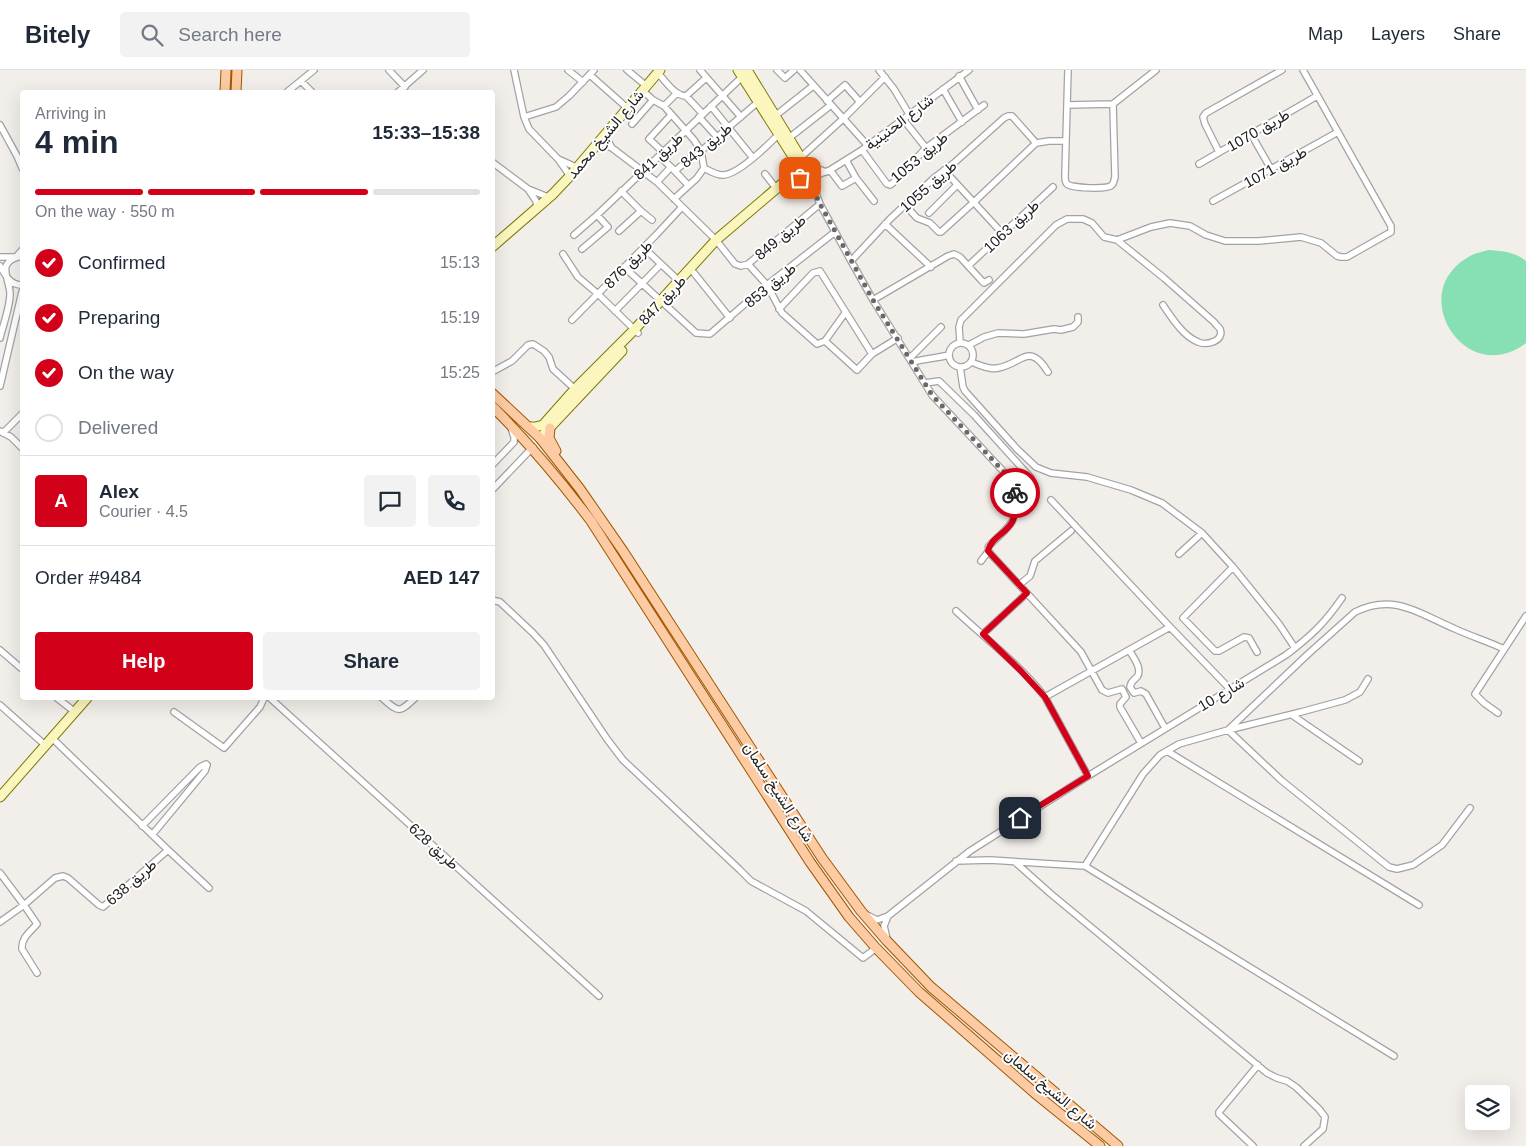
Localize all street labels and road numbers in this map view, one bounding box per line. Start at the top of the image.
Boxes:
street label: شارع الشيخ محمد [563,86,649,184]
street label: شارع الحنينية [861,91,938,156]
street label: طريق 1070 [1224,105,1293,156]
street label: طريق 843 [677,119,736,172]
street label: طريق 1053 [887,128,952,187]
street label: طريق 841 [630,129,688,184]
street label: طريق 1071 [1241,143,1311,193]
street label: طريق 1055 [896,157,961,217]
street label: طريق 1063 [980,196,1044,257]
street label: طريق 849 [751,211,810,265]
street label: طريق 876 [600,236,657,293]
street label: طريق 853 [741,259,800,312]
street label: طريق 847 [635,272,691,329]
street label: شارع 10 [1195,673,1249,717]
street label: شارع الشيخ سلمان [738,739,817,847]
street label: طريق 628 [404,819,463,874]
street label: طريق 638 [102,855,161,910]
street label: شارع الشيخ سلمان [1000,1046,1101,1135]

